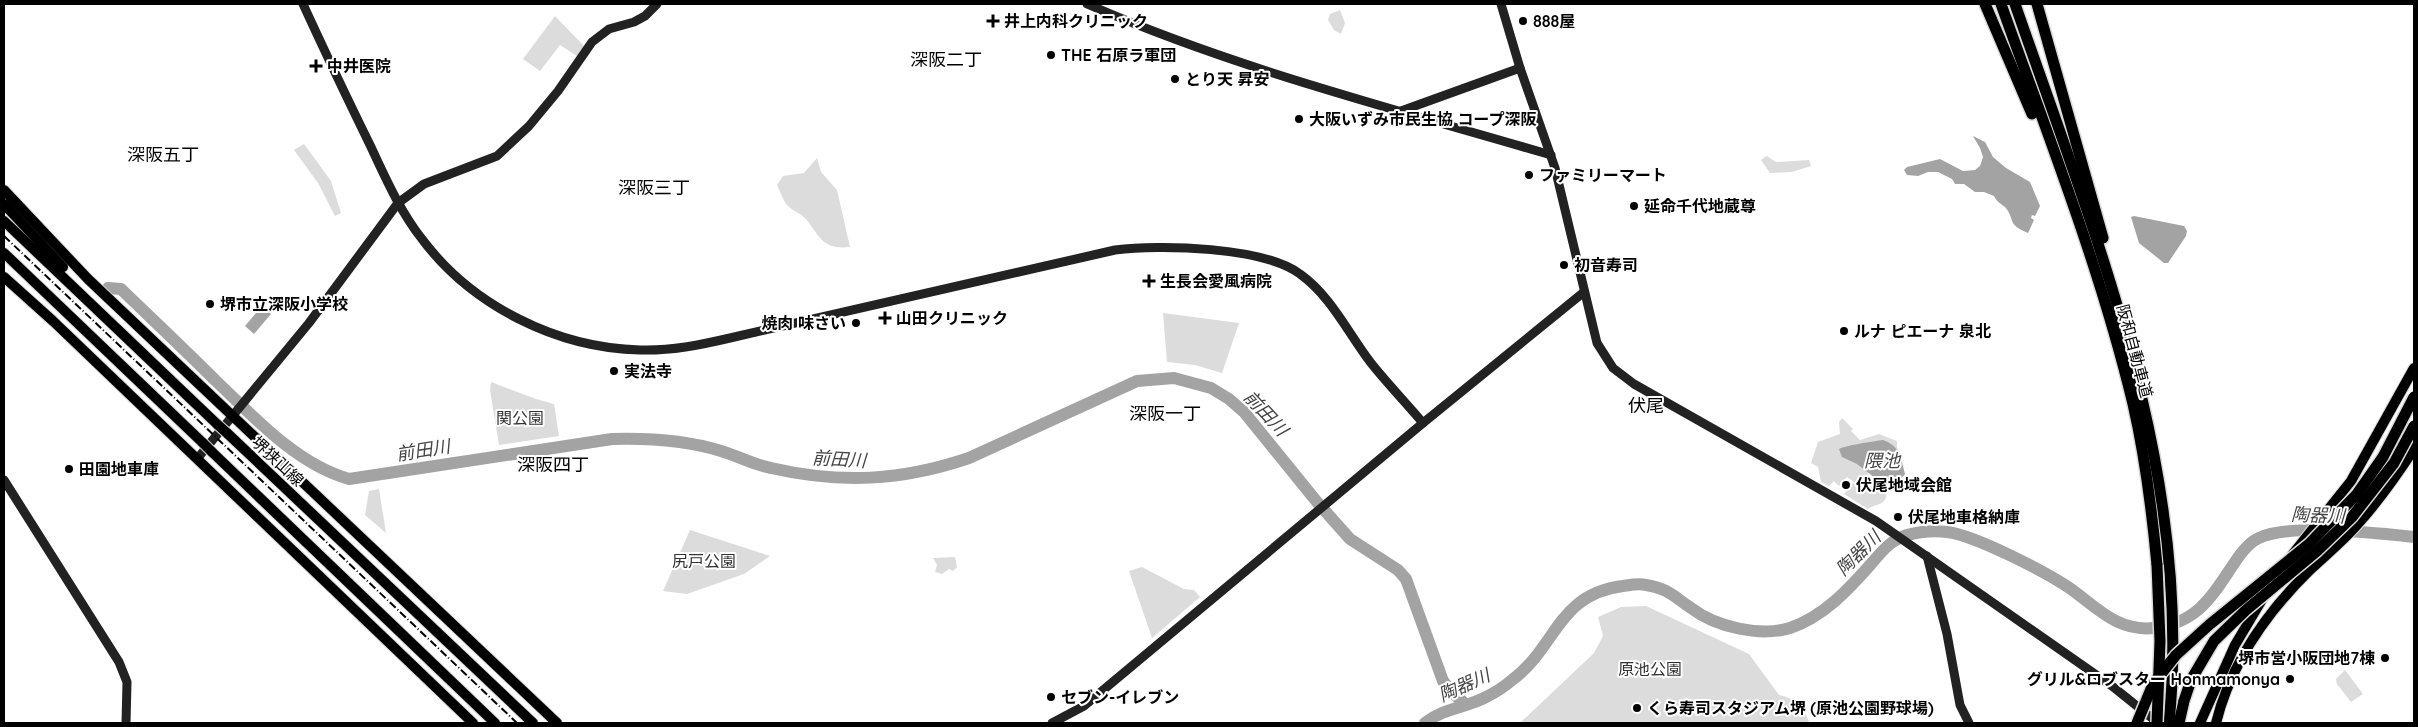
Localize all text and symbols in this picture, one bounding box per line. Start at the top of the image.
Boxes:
place label: 井上内科クリニック [1004,11,1148,31]
place label: 888屋 [1533,11,1575,31]
marker: 井上内科クリニック [986,14,1000,28]
marker: 888屋 [1517,15,1529,27]
place label: THE 石原ラ軍団 [1061,45,1176,65]
district label: 深阪二丁 [910,48,982,71]
marker: THE 石原ラ軍団 [1045,49,1057,61]
place label: 中井医院 [327,56,391,76]
marker: 中井医院 [309,59,323,73]
place label: とり天 昇安 [1185,69,1269,89]
marker: とり天 昇安 [1169,73,1181,85]
place label: 大阪いずみ市民生協 コープ深阪 [1309,109,1537,129]
marker: 大阪いずみ市民生協 コープ深阪 [1293,113,1305,125]
district label: 深阪五丁 [127,143,199,166]
place label: ファミリーマート [1539,165,1667,185]
marker: ファミリーマート [1523,169,1535,181]
district label: 深阪三丁 [618,176,690,199]
place label: 延命千代地蔵尊 [1644,196,1756,216]
marker: 延命千代地蔵尊 [1628,200,1640,212]
place label: 初音寿司 [1574,255,1638,275]
marker: 初音寿司 [1558,259,1570,271]
place label: 生長会愛風病院 [1160,271,1272,291]
marker: 生長会愛風病院 [1142,274,1156,288]
place label: 堺市立深阪小学校 [220,294,348,314]
marker: 堺市立深阪小学校 [204,298,216,310]
street label: 阪和自動車道 [2113,302,2157,400]
place label: 山田クリニック [896,308,1008,328]
marker: 山田クリニック [878,311,892,325]
place label: 焼肉 味さい [762,313,846,333]
marker: 焼肉 味さい [850,317,862,329]
place label: ルナ ピエーナ 泉北 [1854,321,1991,341]
marker: ルナ ピエーナ 泉北 [1838,325,1850,337]
place label: 実法寺 [624,361,672,381]
marker: 実法寺 [608,365,620,377]
water label: 前田川 [1239,385,1294,442]
district label: 伏尾 [1628,394,1664,417]
district label: 深阪一丁 [1129,402,1201,425]
park label: 関公園 [496,408,544,428]
street label: 堺狭山線 [248,432,308,490]
water label: 前田川 [395,434,453,466]
water label: 前田川 [811,446,869,472]
water label: 隈池 [1864,449,1902,472]
district label: 深阪四丁 [517,453,589,476]
place label: 田園地車庫 [79,459,159,479]
marker: 田園地車庫 [63,463,75,475]
place label: 伏尾地域会館 [1856,475,1952,495]
marker: 伏尾地域会館 [1840,479,1852,491]
water label: 陶器川 [2291,503,2347,528]
place label: 伏尾地車格納庫 [1908,507,2020,527]
marker: 伏尾地車格納庫 [1892,511,1904,523]
water label: 陶器川 [1831,524,1887,580]
park label: 尻戸公園 [672,551,736,571]
place label: 堺市営小阪団地7棟 [2238,648,2375,668]
marker: 堺市営小阪団地7棟 [2379,652,2391,664]
park label: 原池公園 [1618,659,1682,679]
water label: 陶器川 [1435,663,1495,706]
place label: グリル&ロブスター Honmamonya [2027,669,2280,689]
marker: グリル&ロブスター Honmamonya [2284,673,2296,685]
place label: セブン-イレブン [1061,687,1179,707]
marker: セブン-イレブン [1045,691,1057,703]
place label: くら寿司スタジアム堺 (原池公園野球場) [1647,698,1934,718]
marker: くら寿司スタジアム堺 (原池公園野球場) [1631,702,1643,714]

